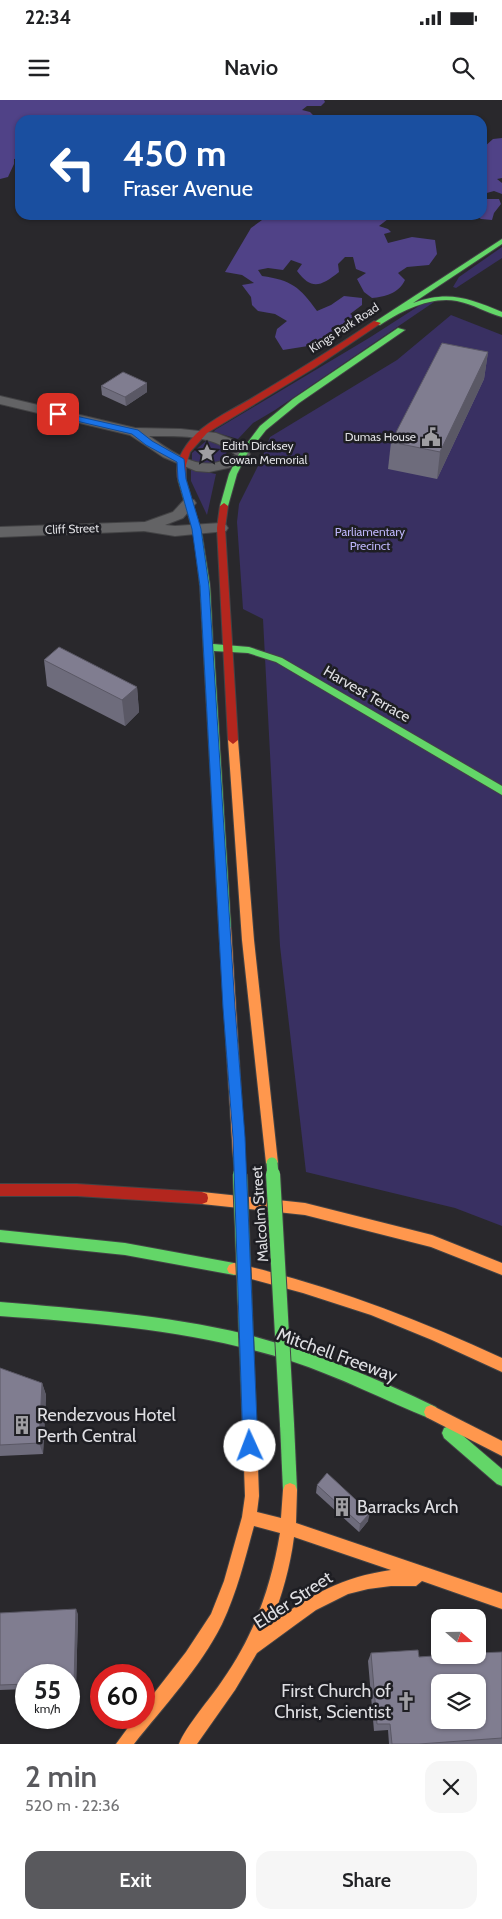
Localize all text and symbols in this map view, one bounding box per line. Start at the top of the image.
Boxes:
text: 22:34 [25,6,71,29]
icon: menu [25,54,53,82]
text: Navio [224,54,278,81]
icon: search [449,54,477,82]
text: 450 m [123,132,227,175]
icon: left [40,135,105,200]
text: Fraser Avenue [123,175,253,202]
street label: Kings Park Road [306,299,382,356]
pin [37,393,79,435]
icon: arrive [44,400,72,428]
public building icon: Dumas House [420,426,442,448]
place label: Dumas House [345,429,416,444]
place label: Edith Dircksey Cowan Memorial [222,438,308,467]
place icon: Edith Dircksey Cowan Memorial [196,442,218,464]
street label: Cliff Street [45,520,99,537]
park label: Parliamentary Precinct [335,524,405,553]
street label: Harvest Terrace [320,662,414,726]
street label: Malcolm Street [248,1165,272,1263]
street label: Mitchell Freeway [274,1323,400,1387]
place label: Rendezvous Hotel Perth Central [37,1404,176,1447]
building icon: Rendezvous Hotel Perth Central [11,1414,33,1436]
position arrow [223,1419,275,1471]
building icon: Barracks Arch [331,1496,353,1518]
place label: Barracks Arch [357,1496,459,1518]
street label: Elder Street [250,1566,336,1634]
north arrow [431,1609,486,1664]
map controls [431,1609,486,1729]
speed limit sign: 60 [90,1664,155,1729]
button: layers [431,1674,486,1729]
text: 55 [34,1675,61,1705]
place label: First Church of Christ, Scientist [274,1680,391,1723]
church icon: First Church of Christ, Scientist [395,1690,417,1712]
text: km/h [34,1701,61,1716]
text: 2 min [25,1758,97,1795]
button: close [425,1761,477,1813]
text: 520 m · 22:36 [25,1796,120,1815]
button: Exit [25,1851,246,1909]
button: Share [256,1851,477,1909]

